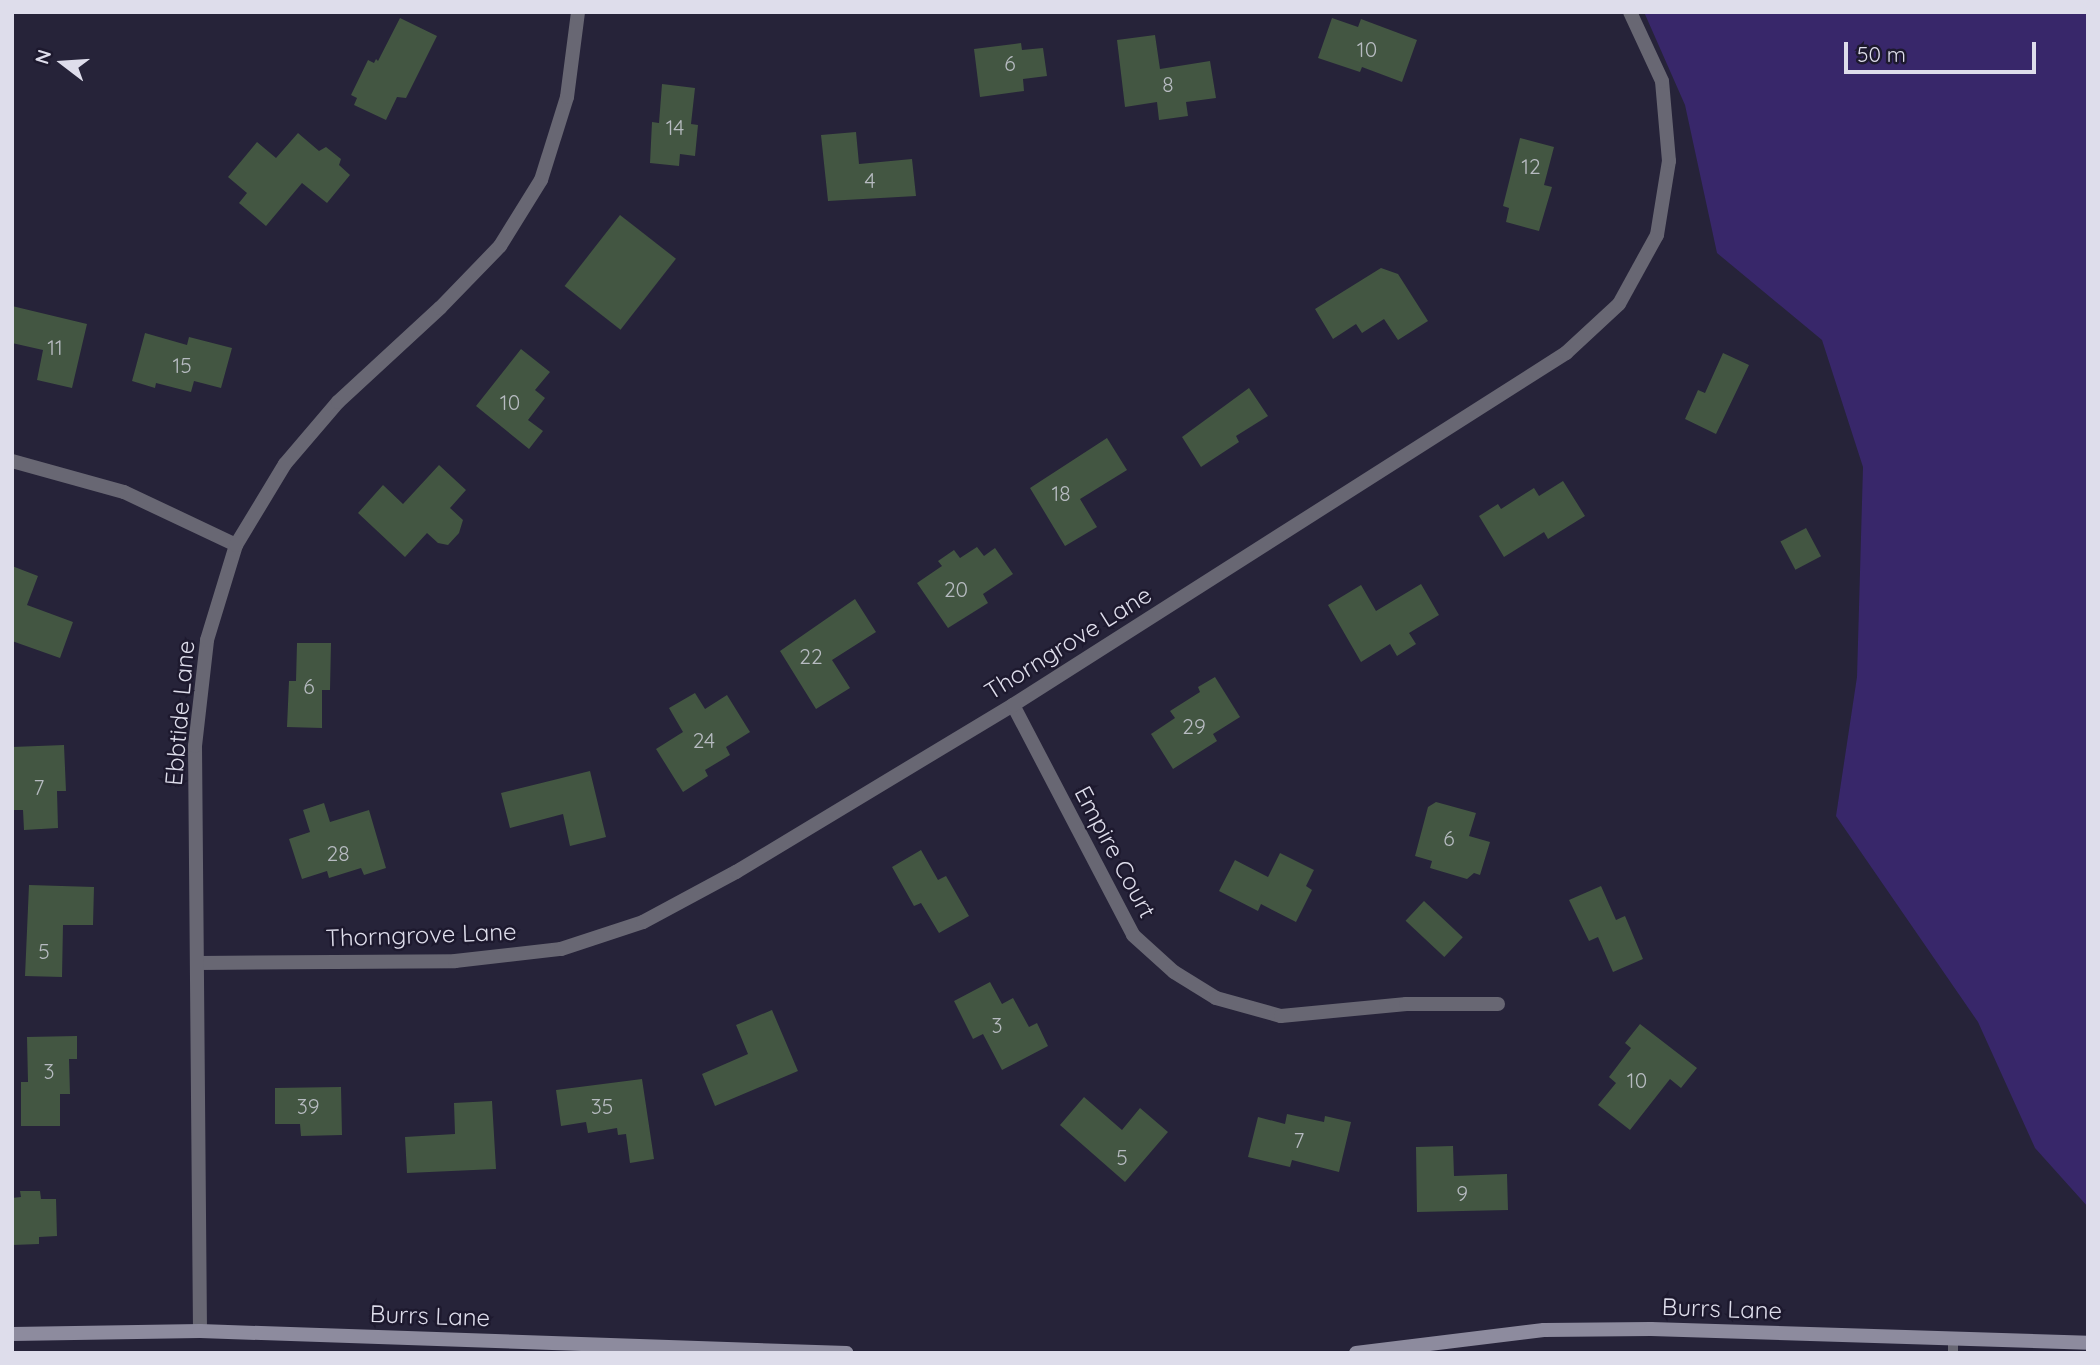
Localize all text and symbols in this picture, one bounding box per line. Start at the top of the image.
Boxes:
north arrow [28,28,98,98]
scale bar [1848,28,2040,72]
house number: 10 [1357,36,1377,62]
text: 50 m [1857,41,1906,67]
text: N [29,47,56,67]
house number: 6 [1004,50,1016,76]
house number: 8 [1162,71,1174,97]
house number: 14 [666,114,684,140]
house number: 12 [1521,153,1541,179]
house number: 4 [864,167,876,193]
house number: 11 [47,334,63,360]
house number: 15 [172,352,192,378]
house number: 10 [500,389,520,415]
house number: 18 [1051,480,1071,506]
house number: 20 [944,576,968,602]
street label: Thorngrove Lane [979,580,1157,706]
street label: Ebbtide Lane [159,639,201,787]
house number: 22 [799,643,823,669]
house number: 6 [303,673,315,699]
house number: 29 [1182,713,1206,739]
house number: 24 [693,727,715,753]
house number: 7 [34,774,44,800]
street label: Empire Court [1068,781,1162,923]
house number: 6 [1443,825,1455,851]
house number: 28 [327,840,349,866]
street label: Thorngrove Lane [325,917,517,953]
house number: 5 [38,938,50,964]
house number: 3 [991,1012,1003,1038]
house number: 3 [43,1058,55,1084]
house number: 10 [1627,1067,1647,1093]
house number: 39 [297,1093,319,1119]
house number: 35 [591,1093,613,1119]
house number: 7 [1294,1127,1304,1153]
house number: 5 [1116,1144,1128,1170]
house number: 9 [1456,1180,1468,1206]
street label: Burrs Lane [1661,1293,1783,1325]
street label: Burrs Lane [369,1300,491,1332]

